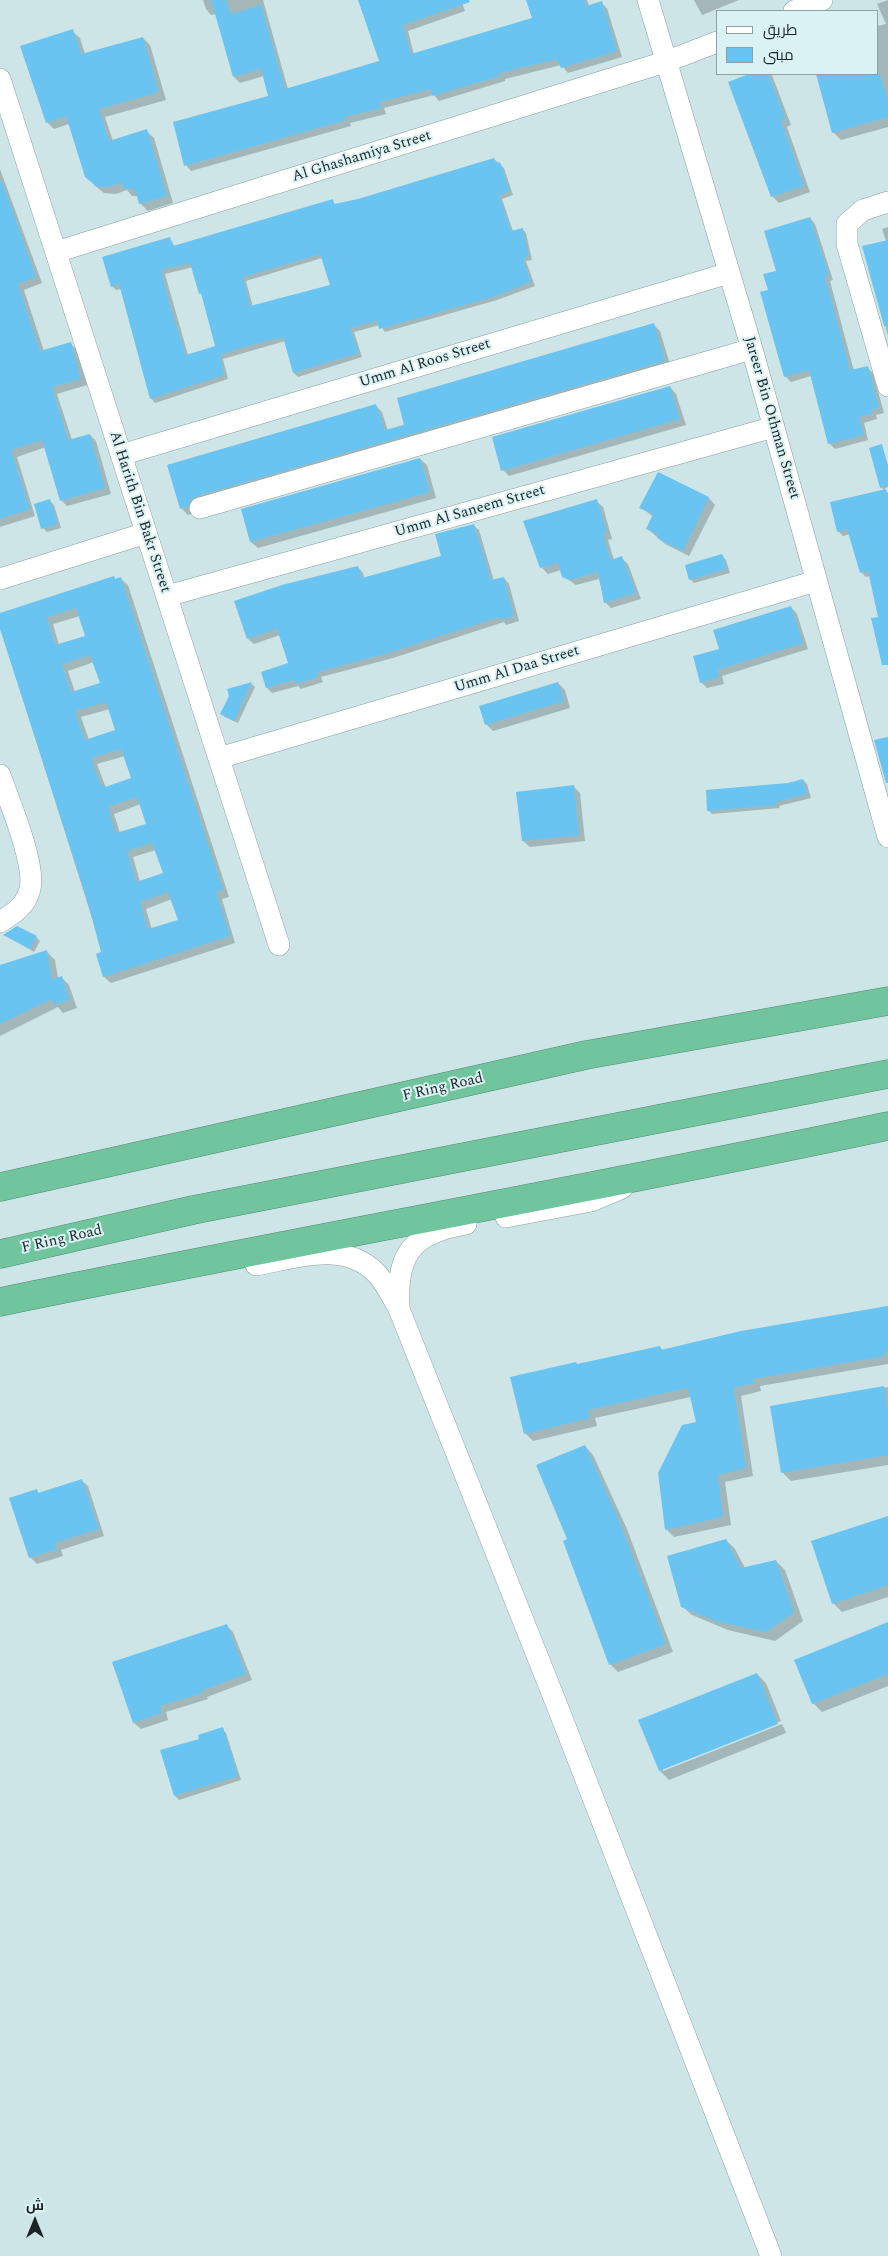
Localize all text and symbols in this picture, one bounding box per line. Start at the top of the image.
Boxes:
legend [716,10,878,75]
text: طريق [763,19,797,42]
text: مبنى [763,44,794,67]
street label: Al Ghashamiya Street [290,127,434,187]
street label: Umm Al Roos Street [357,335,493,393]
street label: Jareer Bin Othman Street [739,335,803,501]
street label: Al Harith Bin Bakr Street [104,429,174,595]
street label: Umm Al Saneem Street [393,482,547,542]
street label: Umm Al Daa Street [452,642,582,698]
street label: F Ring Road [401,1070,485,1106]
street label: F Ring Road [20,1222,104,1258]
text: ش [26,2195,44,2216]
north arrow [10,2196,60,2246]

